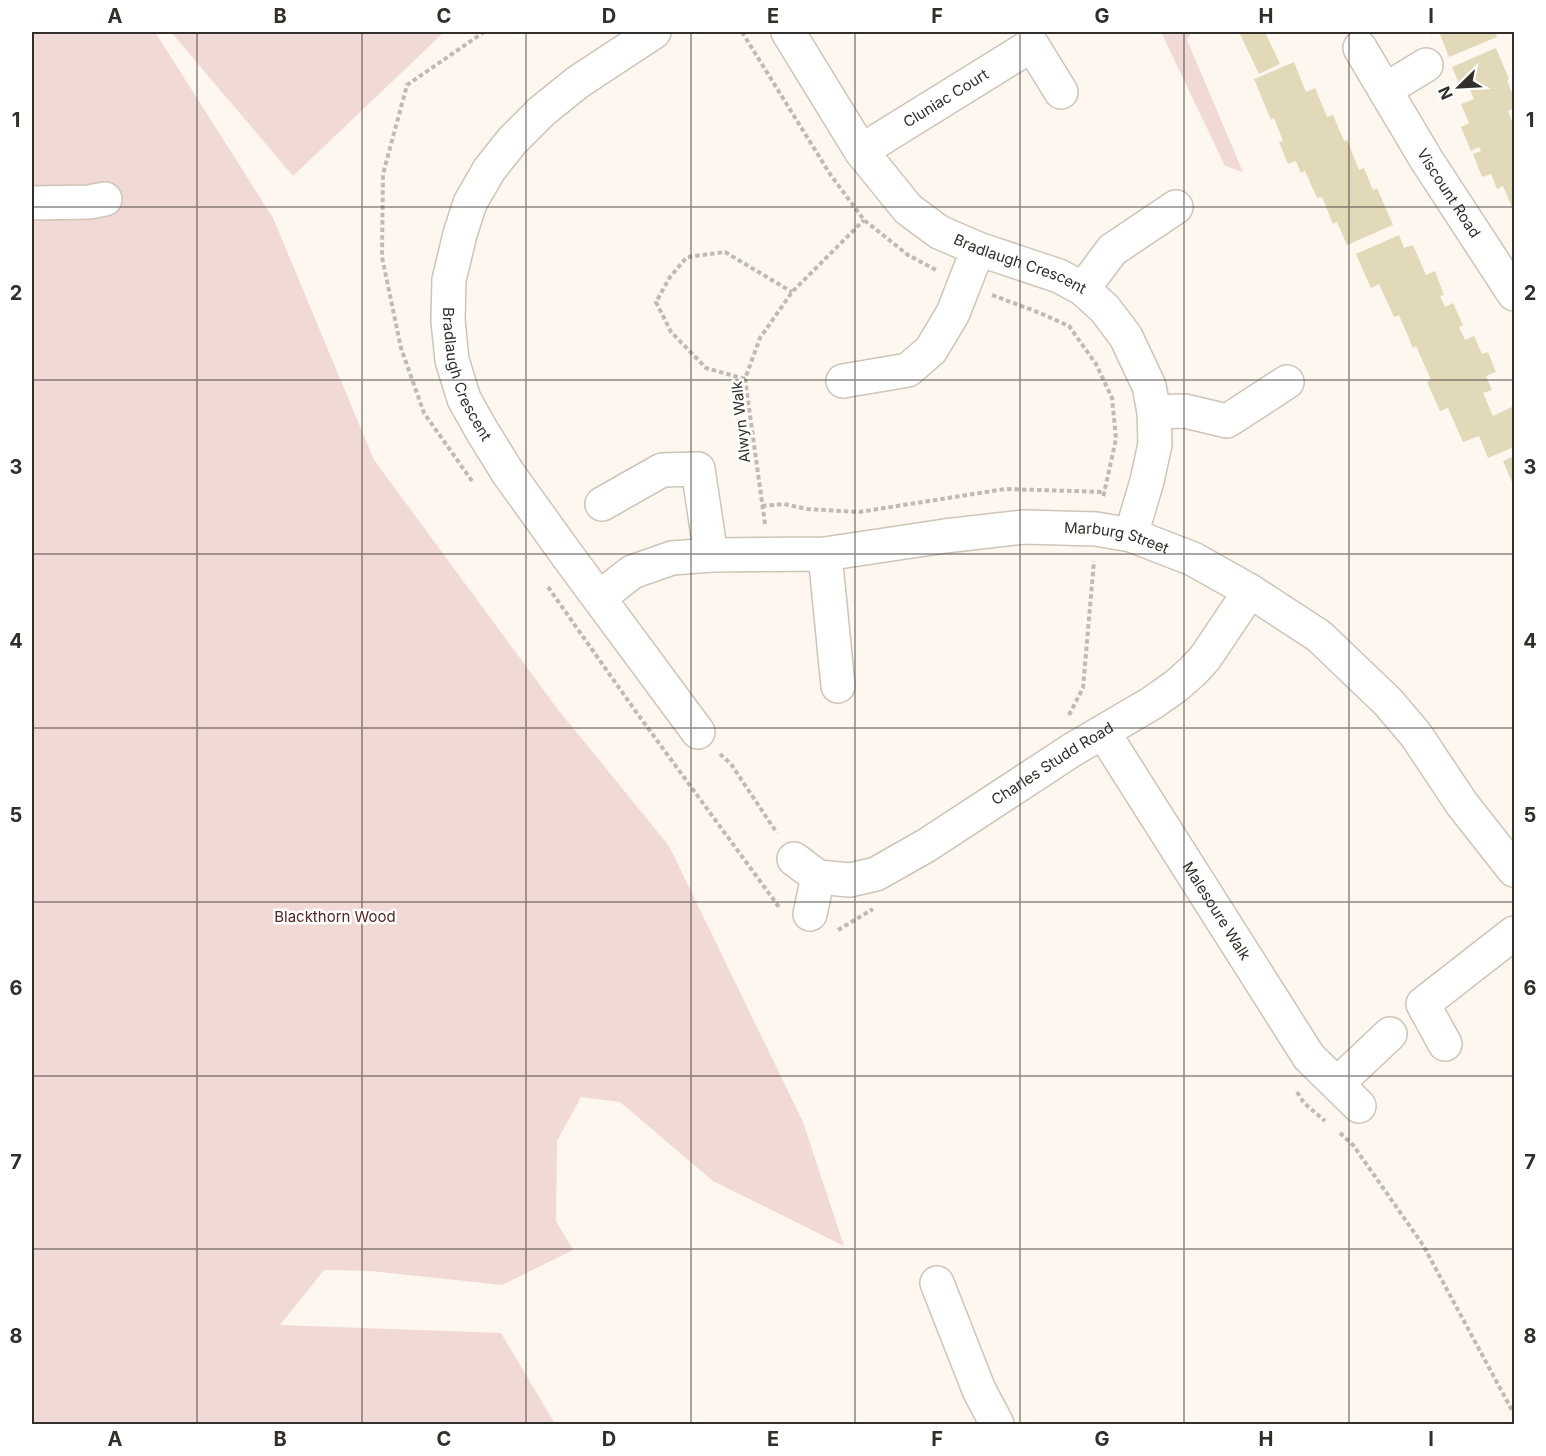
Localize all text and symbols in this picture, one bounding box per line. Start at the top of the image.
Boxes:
text: A [108,4,123,28]
text: B [273,4,287,28]
text: C [437,4,451,28]
text: D [602,4,616,28]
text: E [767,4,779,28]
text: F [931,4,943,28]
text: G [1094,4,1110,28]
text: H [1259,4,1273,28]
text: I [1428,4,1434,28]
north arrow [1429,57,1489,117]
street label: Cluniac Court [900,64,992,131]
text: N [1434,83,1457,103]
text: 1 [12,108,20,132]
text: 1 [1526,108,1534,132]
street label: Viscount Road [1413,145,1485,241]
street label: Bradlaugh Crescent [951,230,1090,298]
text: 2 [10,281,22,305]
text: 2 [1524,281,1536,305]
street label: Bradlaugh Crescent [439,307,496,444]
street label: Alwyn Walk [727,379,754,464]
text: 3 [10,455,22,479]
text: 3 [1524,455,1536,479]
street label: Marburg Street [1064,518,1172,558]
text: 4 [9,629,23,653]
text: 4 [1523,629,1537,653]
street label: Charles Studd Road [988,718,1117,809]
text: 5 [10,803,22,827]
text: 5 [1524,803,1536,827]
street label: Malesoure Walk [1179,858,1256,964]
park label: Blackthorn Wood [274,907,396,926]
text: 6 [10,976,23,1000]
text: 6 [1524,976,1537,1000]
text: 7 [10,1150,22,1174]
text: 7 [1524,1150,1536,1174]
text: 8 [9,1324,23,1348]
text: 8 [1523,1324,1537,1348]
text: A [108,1427,123,1451]
text: B [273,1427,287,1451]
text: C [437,1427,451,1451]
text: D [602,1427,616,1451]
text: E [767,1427,779,1451]
text: F [931,1427,943,1451]
text: G [1094,1427,1110,1451]
text: H [1259,1427,1273,1451]
text: I [1428,1427,1434,1451]

